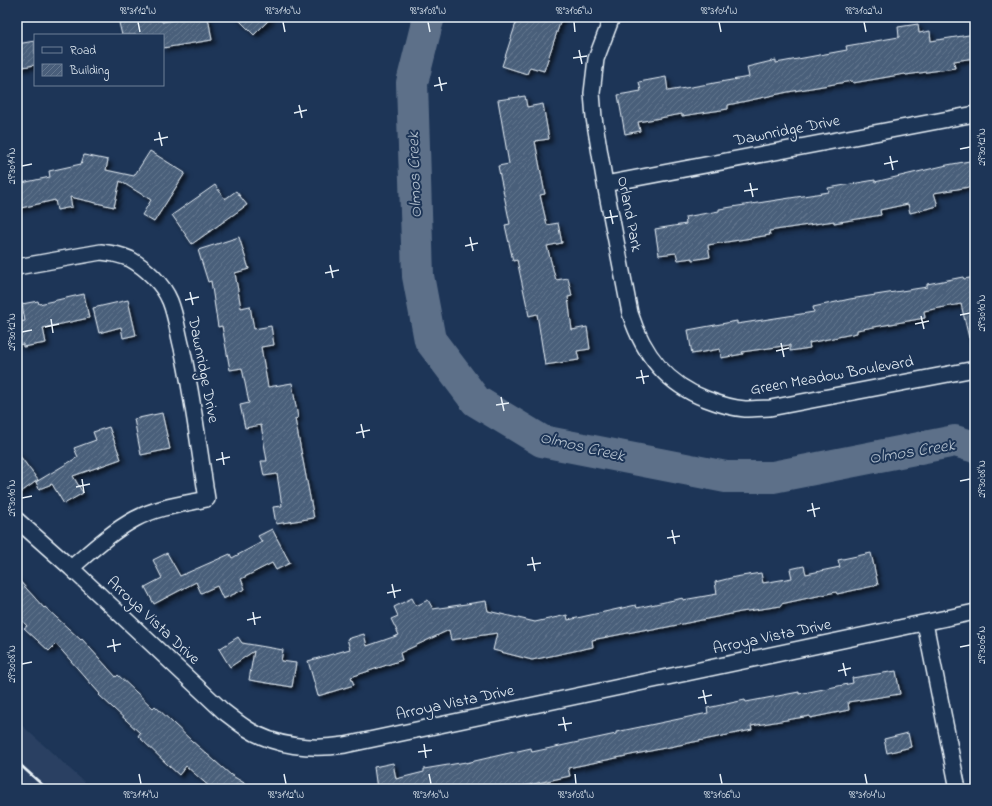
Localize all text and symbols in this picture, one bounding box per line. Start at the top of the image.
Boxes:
text: 98°31'12"W [120,4,156,19]
text: 98°31'10"W [265,4,301,19]
text: 98°31'08"W [410,4,446,19]
text: 98°31'06"W [556,4,593,19]
text: 98°31'04"W [701,4,737,19]
text: 98°31'02"W [845,4,883,19]
legend [34,34,164,86]
text: Road [70,42,96,60]
text: Building [69,62,109,81]
street label: Dawnridge Drive [731,109,843,153]
text: 29°30'12"N [975,128,990,166]
water label: Olmos Creek [401,130,429,219]
text: 29°30'14"N [5,147,20,184]
street label: Orland Park [610,174,648,255]
text: 29°30'10"N [975,294,990,331]
text: 29°30'12"N [5,313,20,351]
street label: Dawnridge Drive [181,314,225,426]
street label: Green Meadow Boulevard [748,350,916,402]
water label: Olmos Creek [537,425,628,469]
water label: Olmos Creek [867,433,958,471]
text: 29°30'08"N [975,460,990,498]
text: 29°30'10"N [5,479,20,516]
street label: Arroya Vista Drive [101,571,206,671]
street label: Arroya Vista Drive [711,613,834,661]
text: 29°30'06"N [975,626,990,664]
text: 29°30'08"N [5,645,20,683]
street label: Arroya Vista Drive [394,679,517,727]
text: 98°31'14"W [123,788,159,803]
text: 98°31'12"W [268,788,304,803]
text: 98°31'10"W [413,788,449,803]
text: 98°31'08"W [558,788,594,803]
text: 98°31'06"W [704,788,741,803]
text: 98°31'04"W [849,788,885,803]

